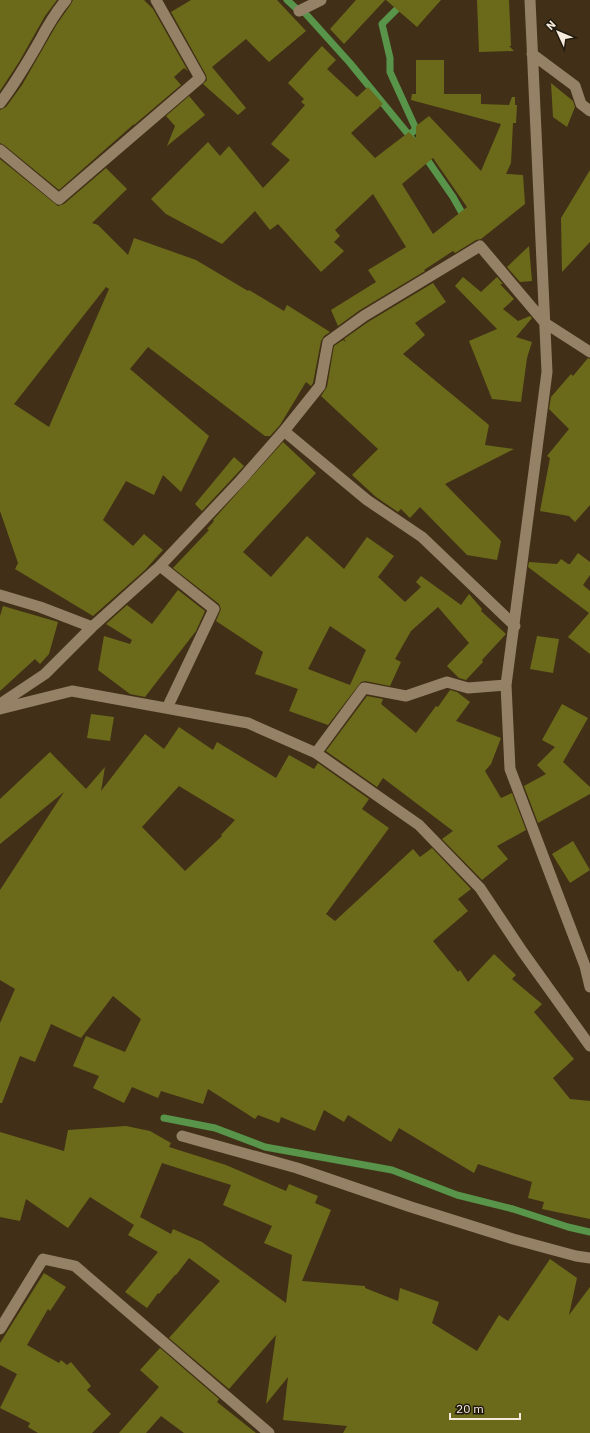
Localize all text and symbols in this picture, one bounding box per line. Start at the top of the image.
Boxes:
north arrow [538,12,578,52]
text: N [543,17,559,33]
scale bar [450,1395,520,1421]
text: 20 m [456,1401,484,1416]

